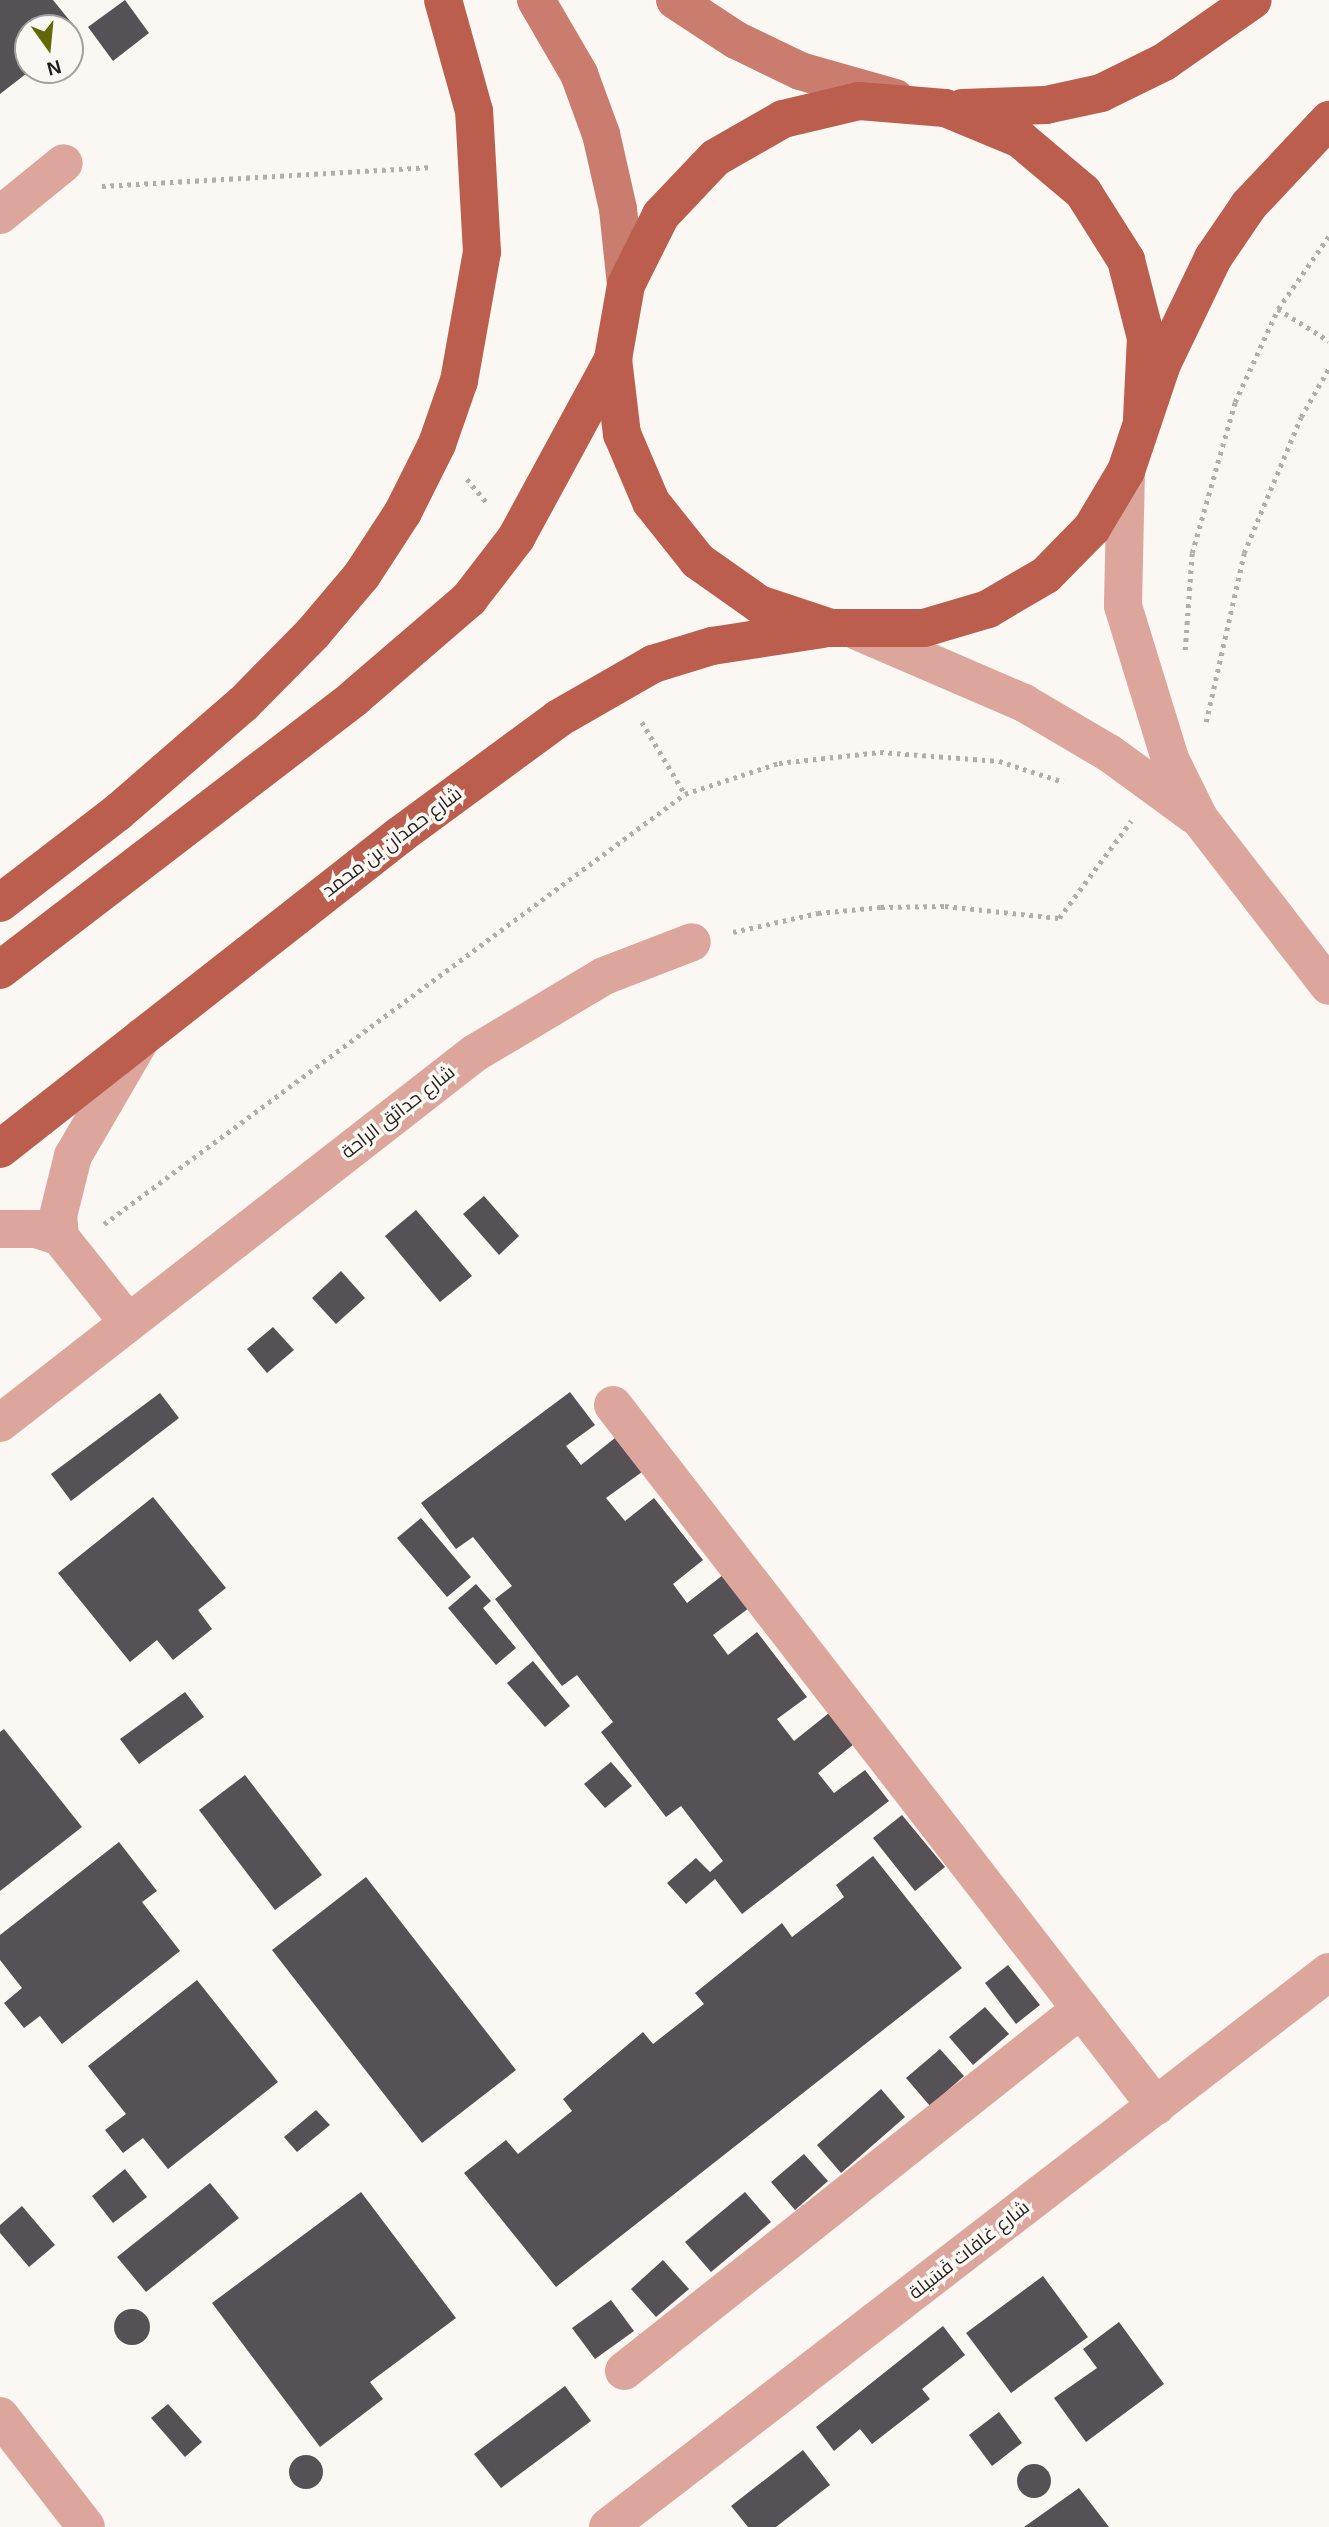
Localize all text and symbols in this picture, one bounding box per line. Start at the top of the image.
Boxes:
north arrow [14,14,84,84]
text: N [45,56,63,80]
street label: شارع حمدان بن محمد [318,782,466,902]
street label: شارع حدائق الراحة [337,1061,459,1163]
street label: شارع غافات فَسَيلة [904,2196,1034,2304]

